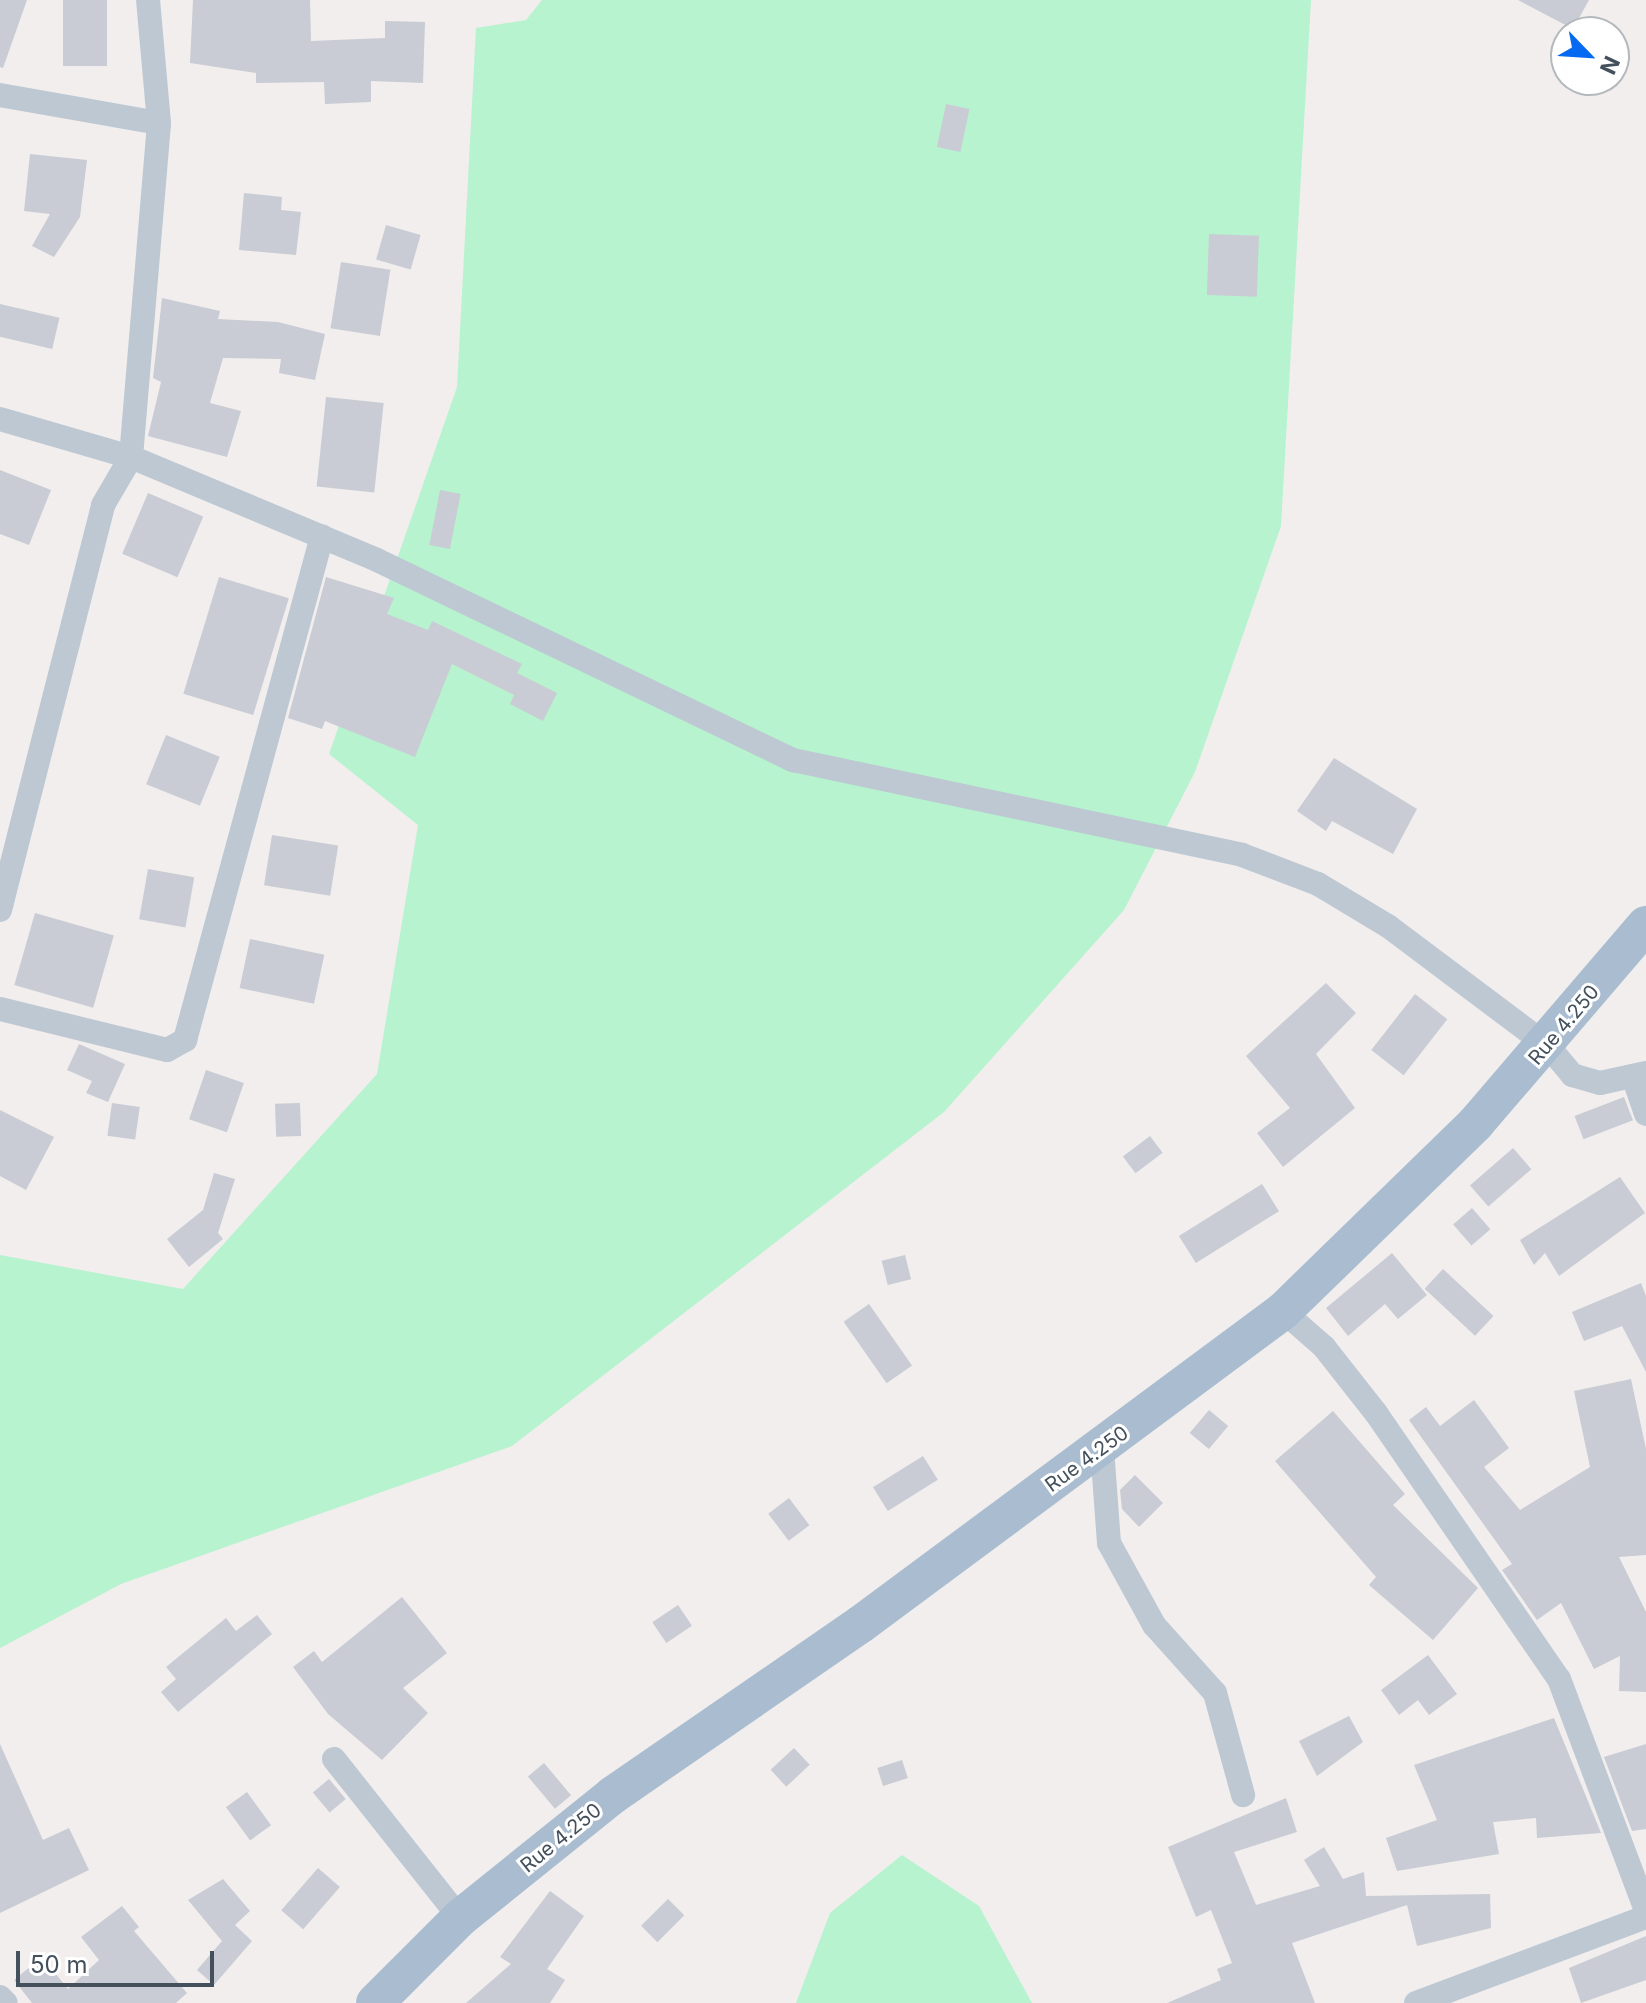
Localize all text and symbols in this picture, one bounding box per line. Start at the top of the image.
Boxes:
north arrow [1550,16,1630,96]
text: N [1595,52,1625,78]
street label: Rue 4.250 [1524,980,1604,1070]
street label: Rue 4.250 [1041,1421,1133,1497]
street label: Rue 4.250 [516,1798,606,1878]
scale bar [20,1935,218,1985]
text: 50 m [30,1950,88,1979]

